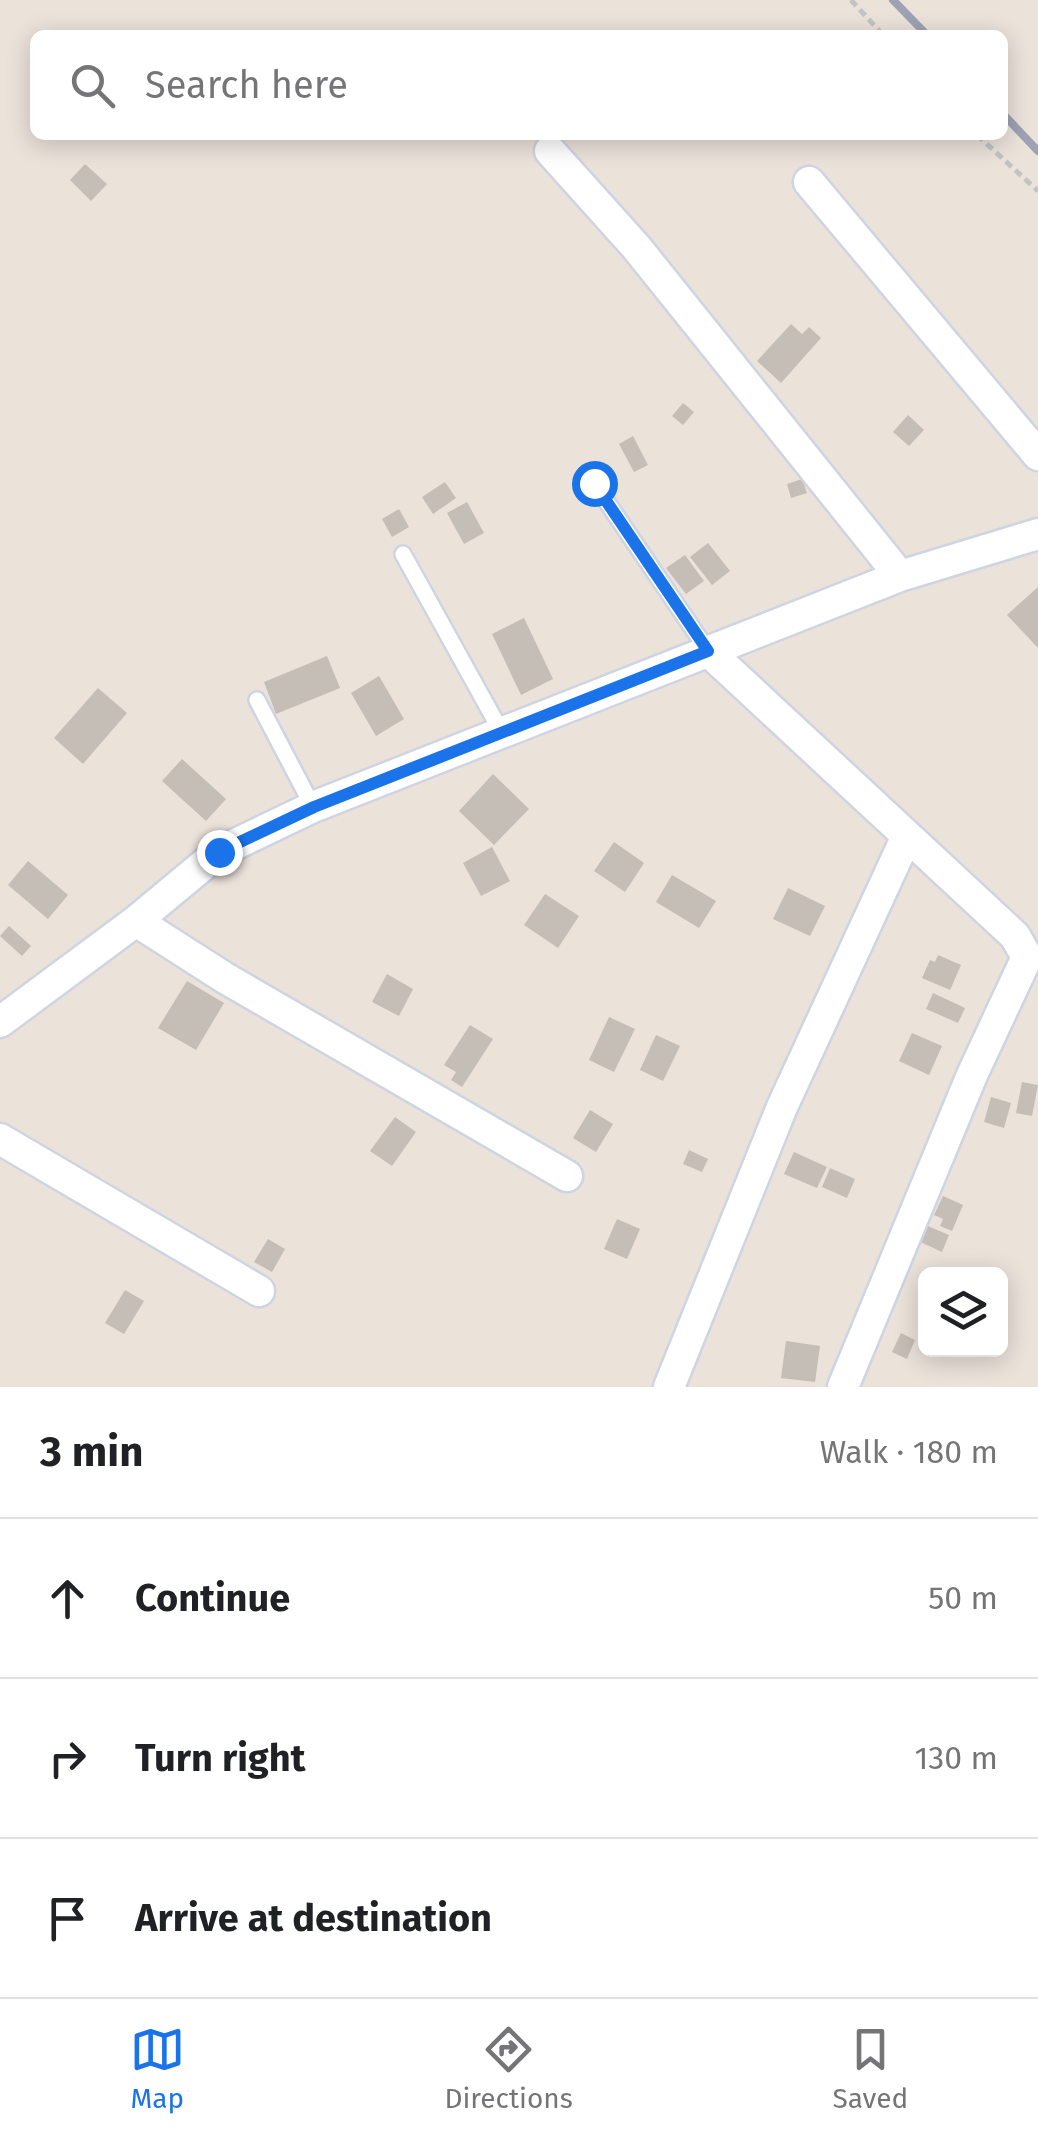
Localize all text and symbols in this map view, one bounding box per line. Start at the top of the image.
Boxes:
search box [30,30,1008,140]
icon: search [65,58,120,113]
text: Search here [145,62,348,108]
route start [572,461,618,507]
route end [197,830,243,876]
map controls [918,1267,1008,1357]
button: layers [918,1267,1008,1357]
text: 3 min [40,1427,143,1477]
text: Walk · 180 m [820,1433,998,1471]
icon: ahead [40,1571,95,1626]
text: Continue [135,1575,290,1621]
text: 50 m [928,1579,998,1617]
icon: right [40,1731,95,1786]
text: Turn right [135,1735,305,1781]
text: 130 m [914,1739,998,1777]
icon: arrive [40,1891,95,1946]
text: Arrive at destination [135,1895,492,1941]
tab: Map [130,2022,185,2115]
tab: Directions [444,2022,573,2115]
tab: Saved [832,2022,908,2115]

